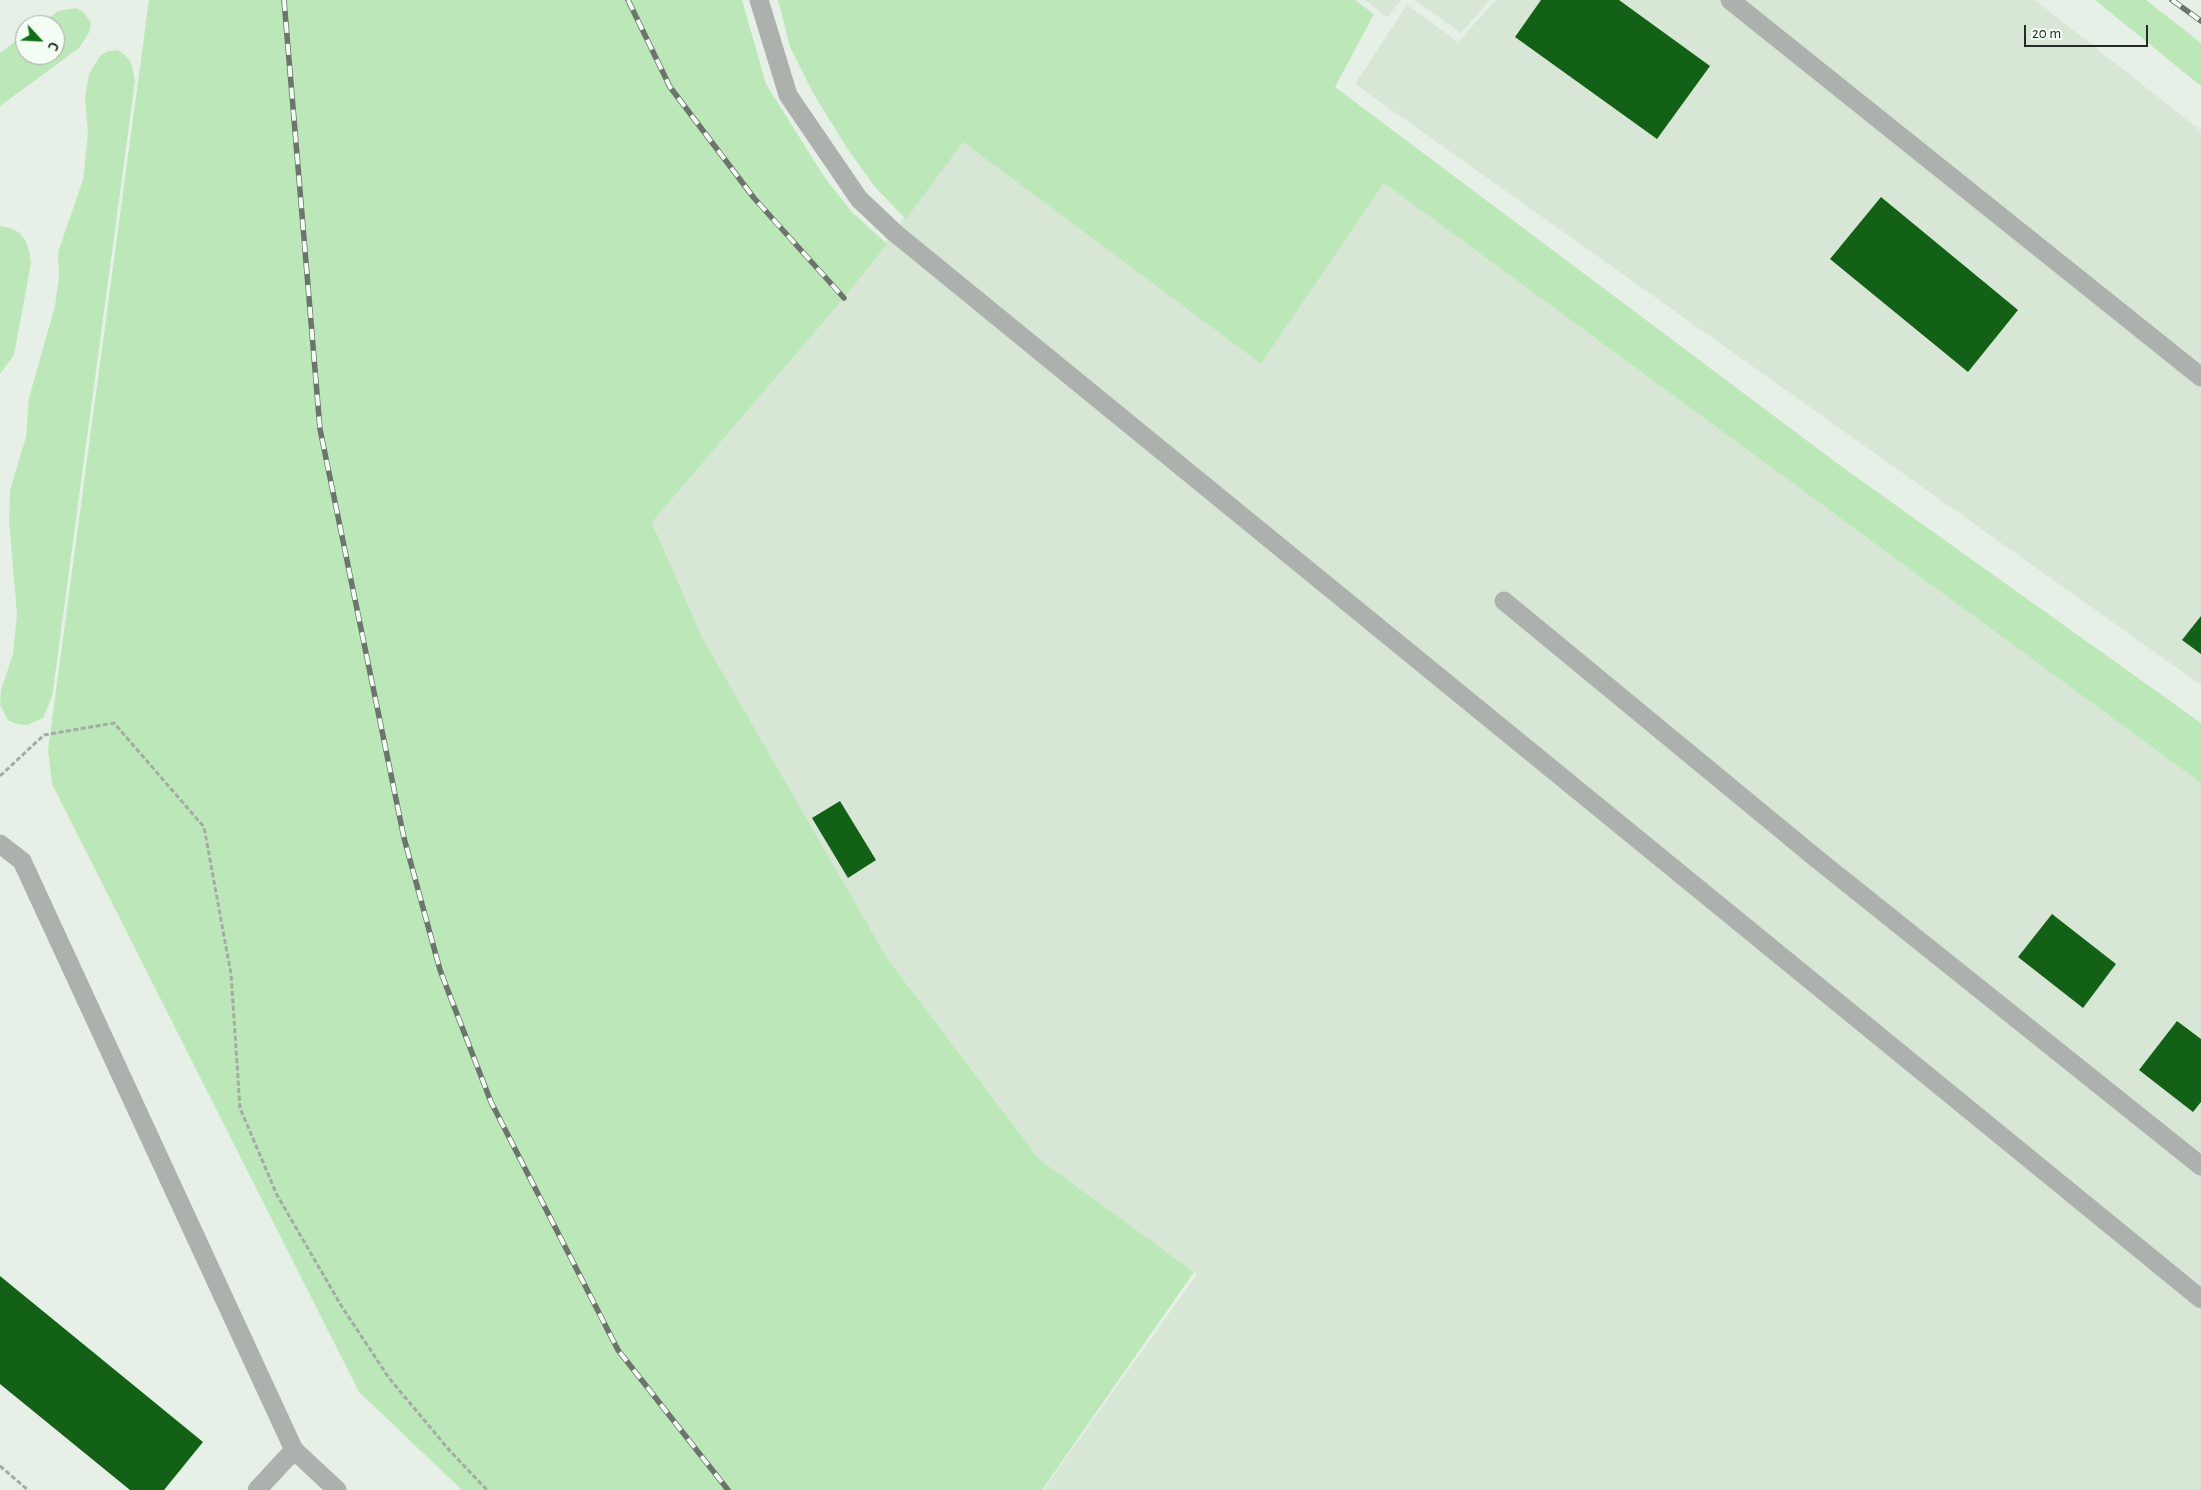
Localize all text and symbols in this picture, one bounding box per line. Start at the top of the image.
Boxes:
north arrow [15,15,65,65]
scale bar [2026,15,2150,47]
text: 20 m [2032,26,2061,41]
text: С [45,39,61,52]

